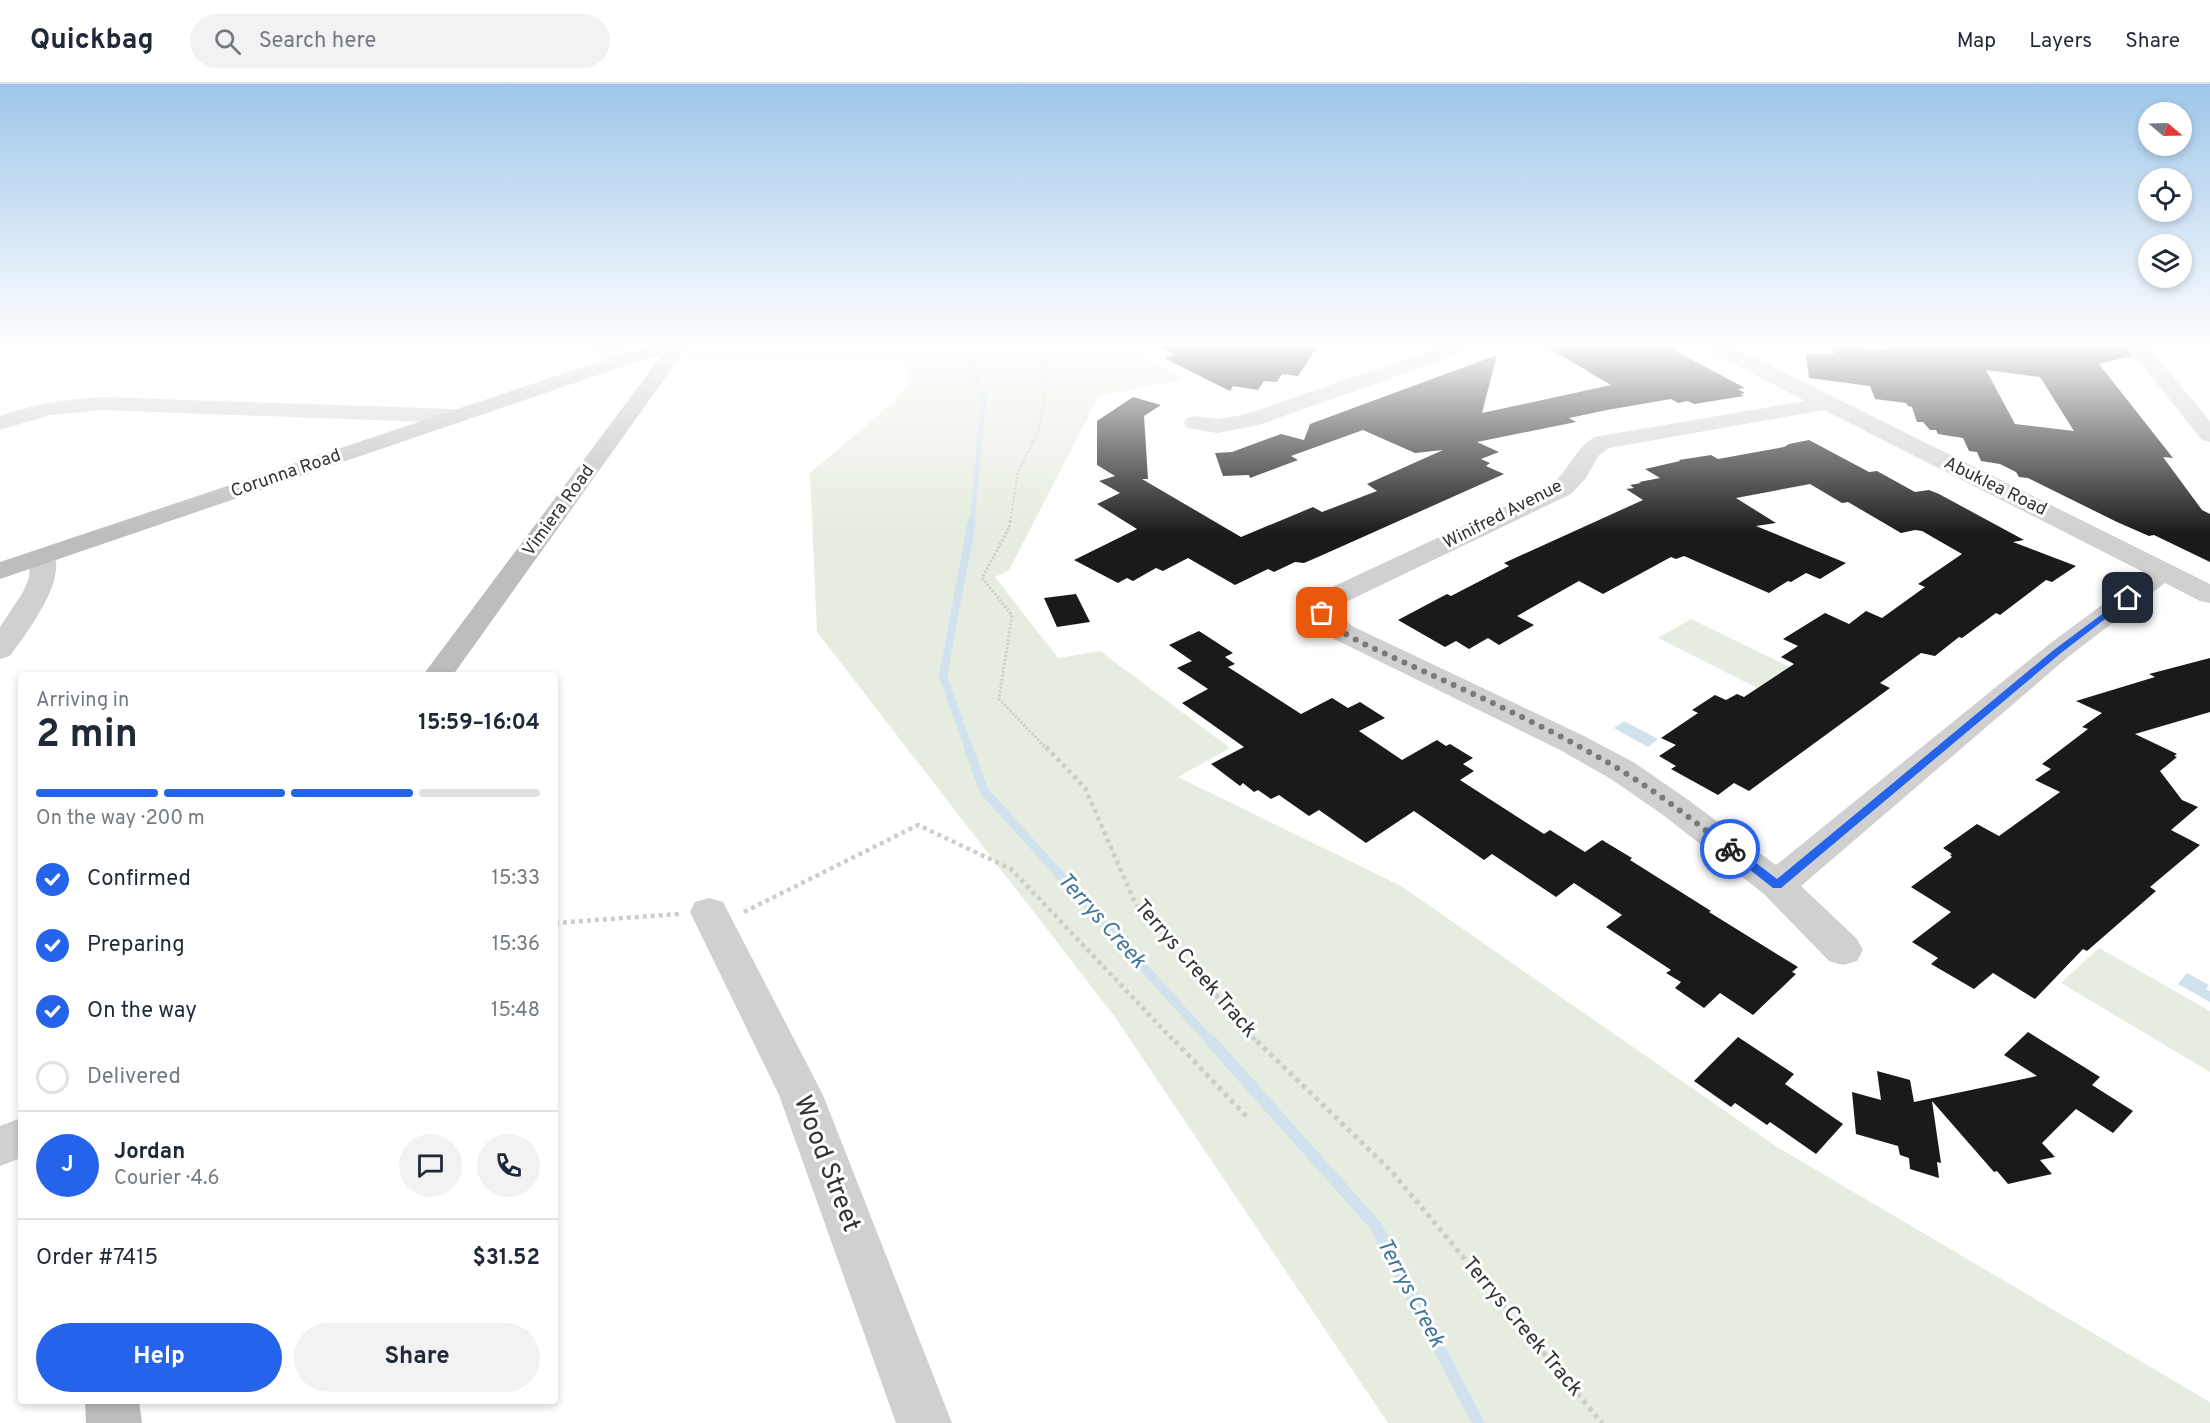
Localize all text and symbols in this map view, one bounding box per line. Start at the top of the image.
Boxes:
search box [190,14,610,68]
text: Quickbag [30,23,154,59]
icon: search [211,25,244,58]
text: Search here [259,28,376,55]
text: Map [1957,28,1996,55]
text: Layers [2029,28,2092,55]
text: Share [2125,28,2180,55]
north arrow [2138,102,2192,156]
map controls [2138,102,2192,288]
button: locate [2138,168,2192,222]
button: layers [2138,234,2192,288]
street label: Corunna Road [228,444,344,504]
street label: Abuklea Road [1940,452,2050,522]
street label: Vimiera Road [518,461,600,561]
street label: Winifred Avenue [1440,475,1566,555]
pin [2102,572,2153,623]
icon: home [2111,581,2144,614]
pin [1296,587,1347,638]
icon: bag [1305,596,1338,629]
text: Arriving in [36,688,129,714]
text: 15:59–16:04 [418,710,540,737]
text: 2 min [36,712,138,761]
text: On the way · 200 m [36,806,205,832]
courier [1700,819,1760,879]
icon: bike [1714,833,1747,866]
icon: check [36,863,69,896]
text: Confirmed [87,866,191,893]
text: 15:33 [492,866,540,892]
water label: Terrys Creek [1051,867,1152,975]
street label: Terrys Creek Track [1128,894,1262,1044]
icon: check [36,929,69,962]
text: Preparing [87,932,185,959]
text: 15:36 [492,932,540,958]
icon: check [36,995,69,1028]
text: On the way [87,998,197,1025]
text: 15:48 [491,998,540,1024]
text: Delivered [87,1064,181,1091]
street label: Wood Street [785,1091,867,1237]
button: chat [399,1134,462,1197]
button: phone [477,1134,540,1197]
text: Jordan [114,1139,185,1166]
text: J [61,1152,74,1179]
text: Courier · 4.6 [114,1166,219,1192]
water label: Terrys Creek [1370,1234,1450,1353]
text: Order #7415 [36,1245,158,1272]
text: $31.52 [472,1245,540,1272]
street label: Terrys Creek Track [1456,1252,1588,1402]
button: Help [36,1323,282,1392]
button: Share [294,1323,540,1392]

